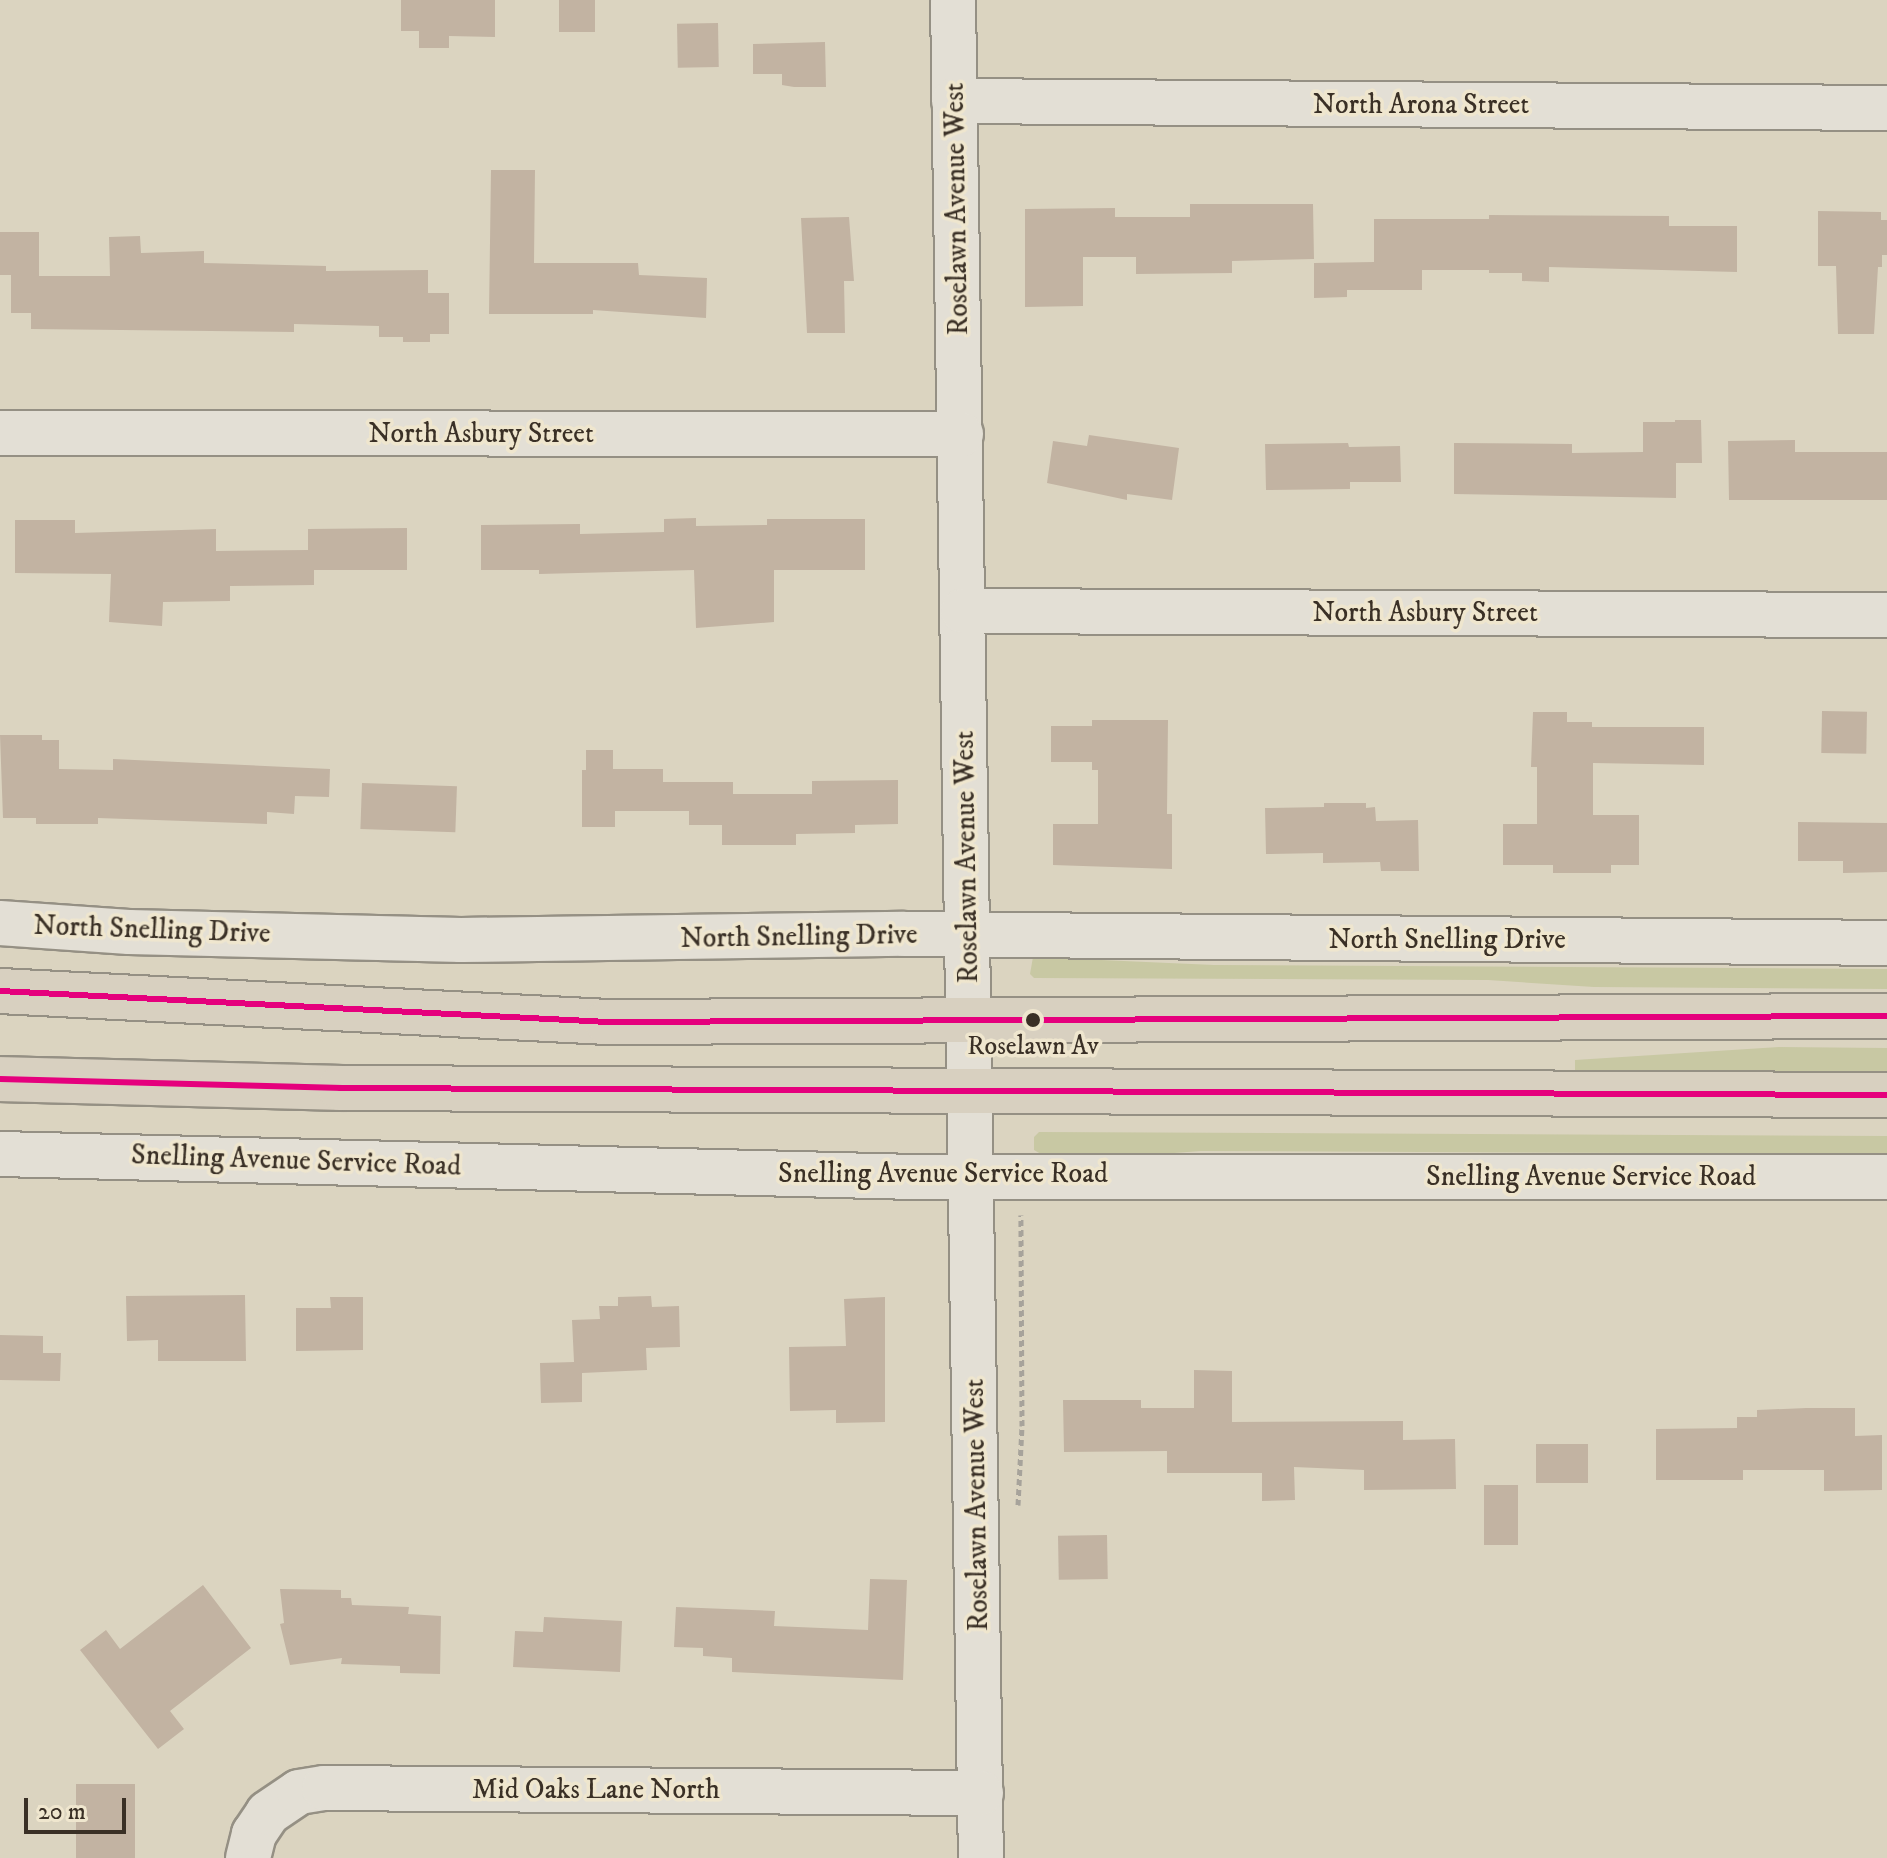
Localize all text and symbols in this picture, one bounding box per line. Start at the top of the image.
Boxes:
street label: Roselawn Avenue West [938,82,976,336]
street label: North Arona Street [1313,88,1529,122]
street label: North Asbury Street [368,417,594,451]
street label: North Asbury Street [1312,596,1538,630]
street label: Roselawn Avenue West [948,730,986,984]
street label: North Snelling Drive [33,909,271,951]
street label: North Snelling Drive [680,918,918,956]
street label: North Snelling Drive [1328,923,1566,957]
marker: Roselawn Av [1025,1012,1041,1028]
place label: Roselawn Av [967,1031,1099,1063]
street label: Snelling Avenue Service Road [130,1138,462,1184]
street label: Snelling Avenue Service Road [778,1157,1108,1191]
street label: Snelling Avenue Service Road [1426,1160,1756,1194]
street label: Roselawn Avenue West [958,1378,996,1632]
street label: Mid Oaks Lane North [472,1773,720,1807]
scale bar [28,1782,130,1832]
text: 20 m [38,1797,86,1827]

